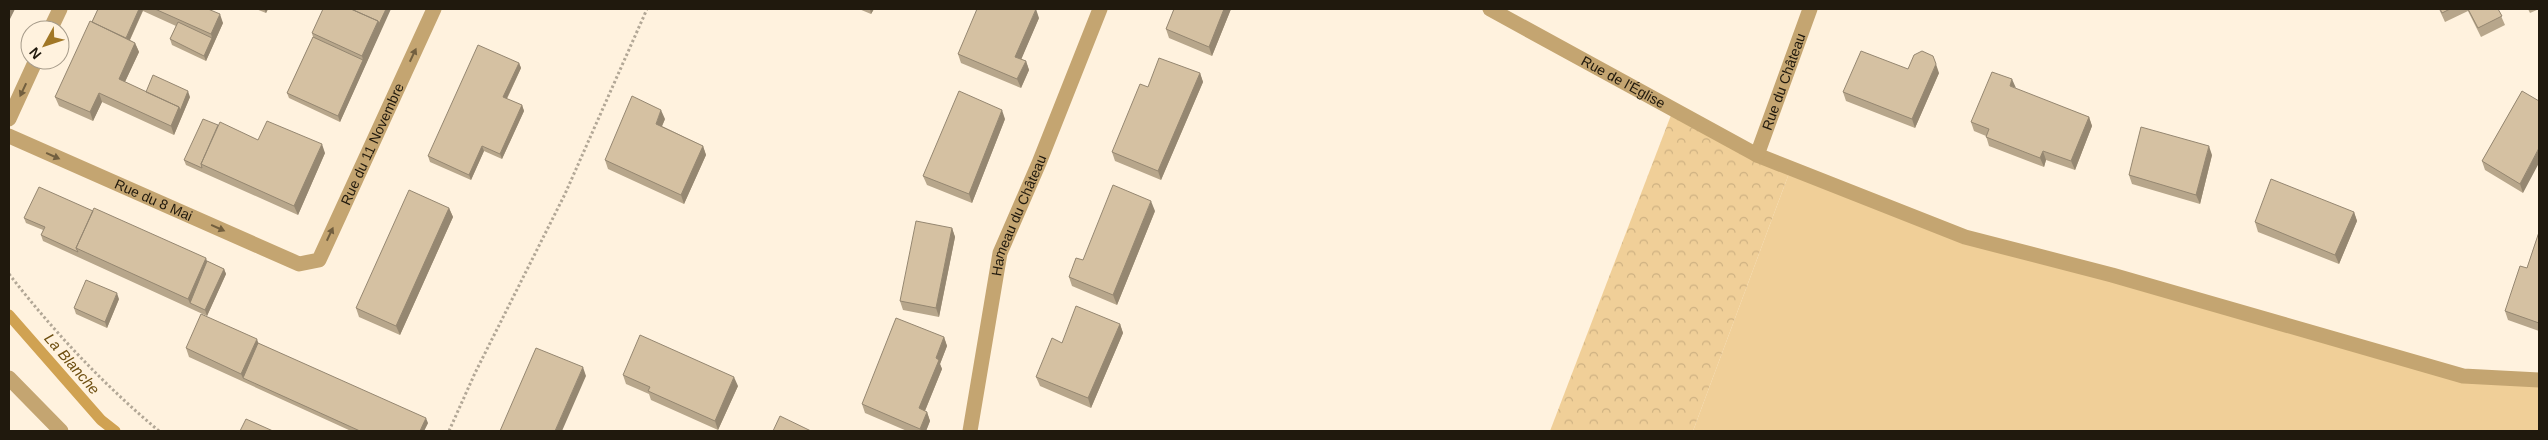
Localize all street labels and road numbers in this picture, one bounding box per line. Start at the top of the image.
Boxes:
street label: Rue du Château [1759,31,1809,132]
street label: Rue de l'Église [1579,53,1668,111]
street label: Rue du 11 Novembre [337,80,407,207]
street label: Hameau du Château [988,153,1049,277]
street label: Rue du 8 Mai [112,176,195,224]

